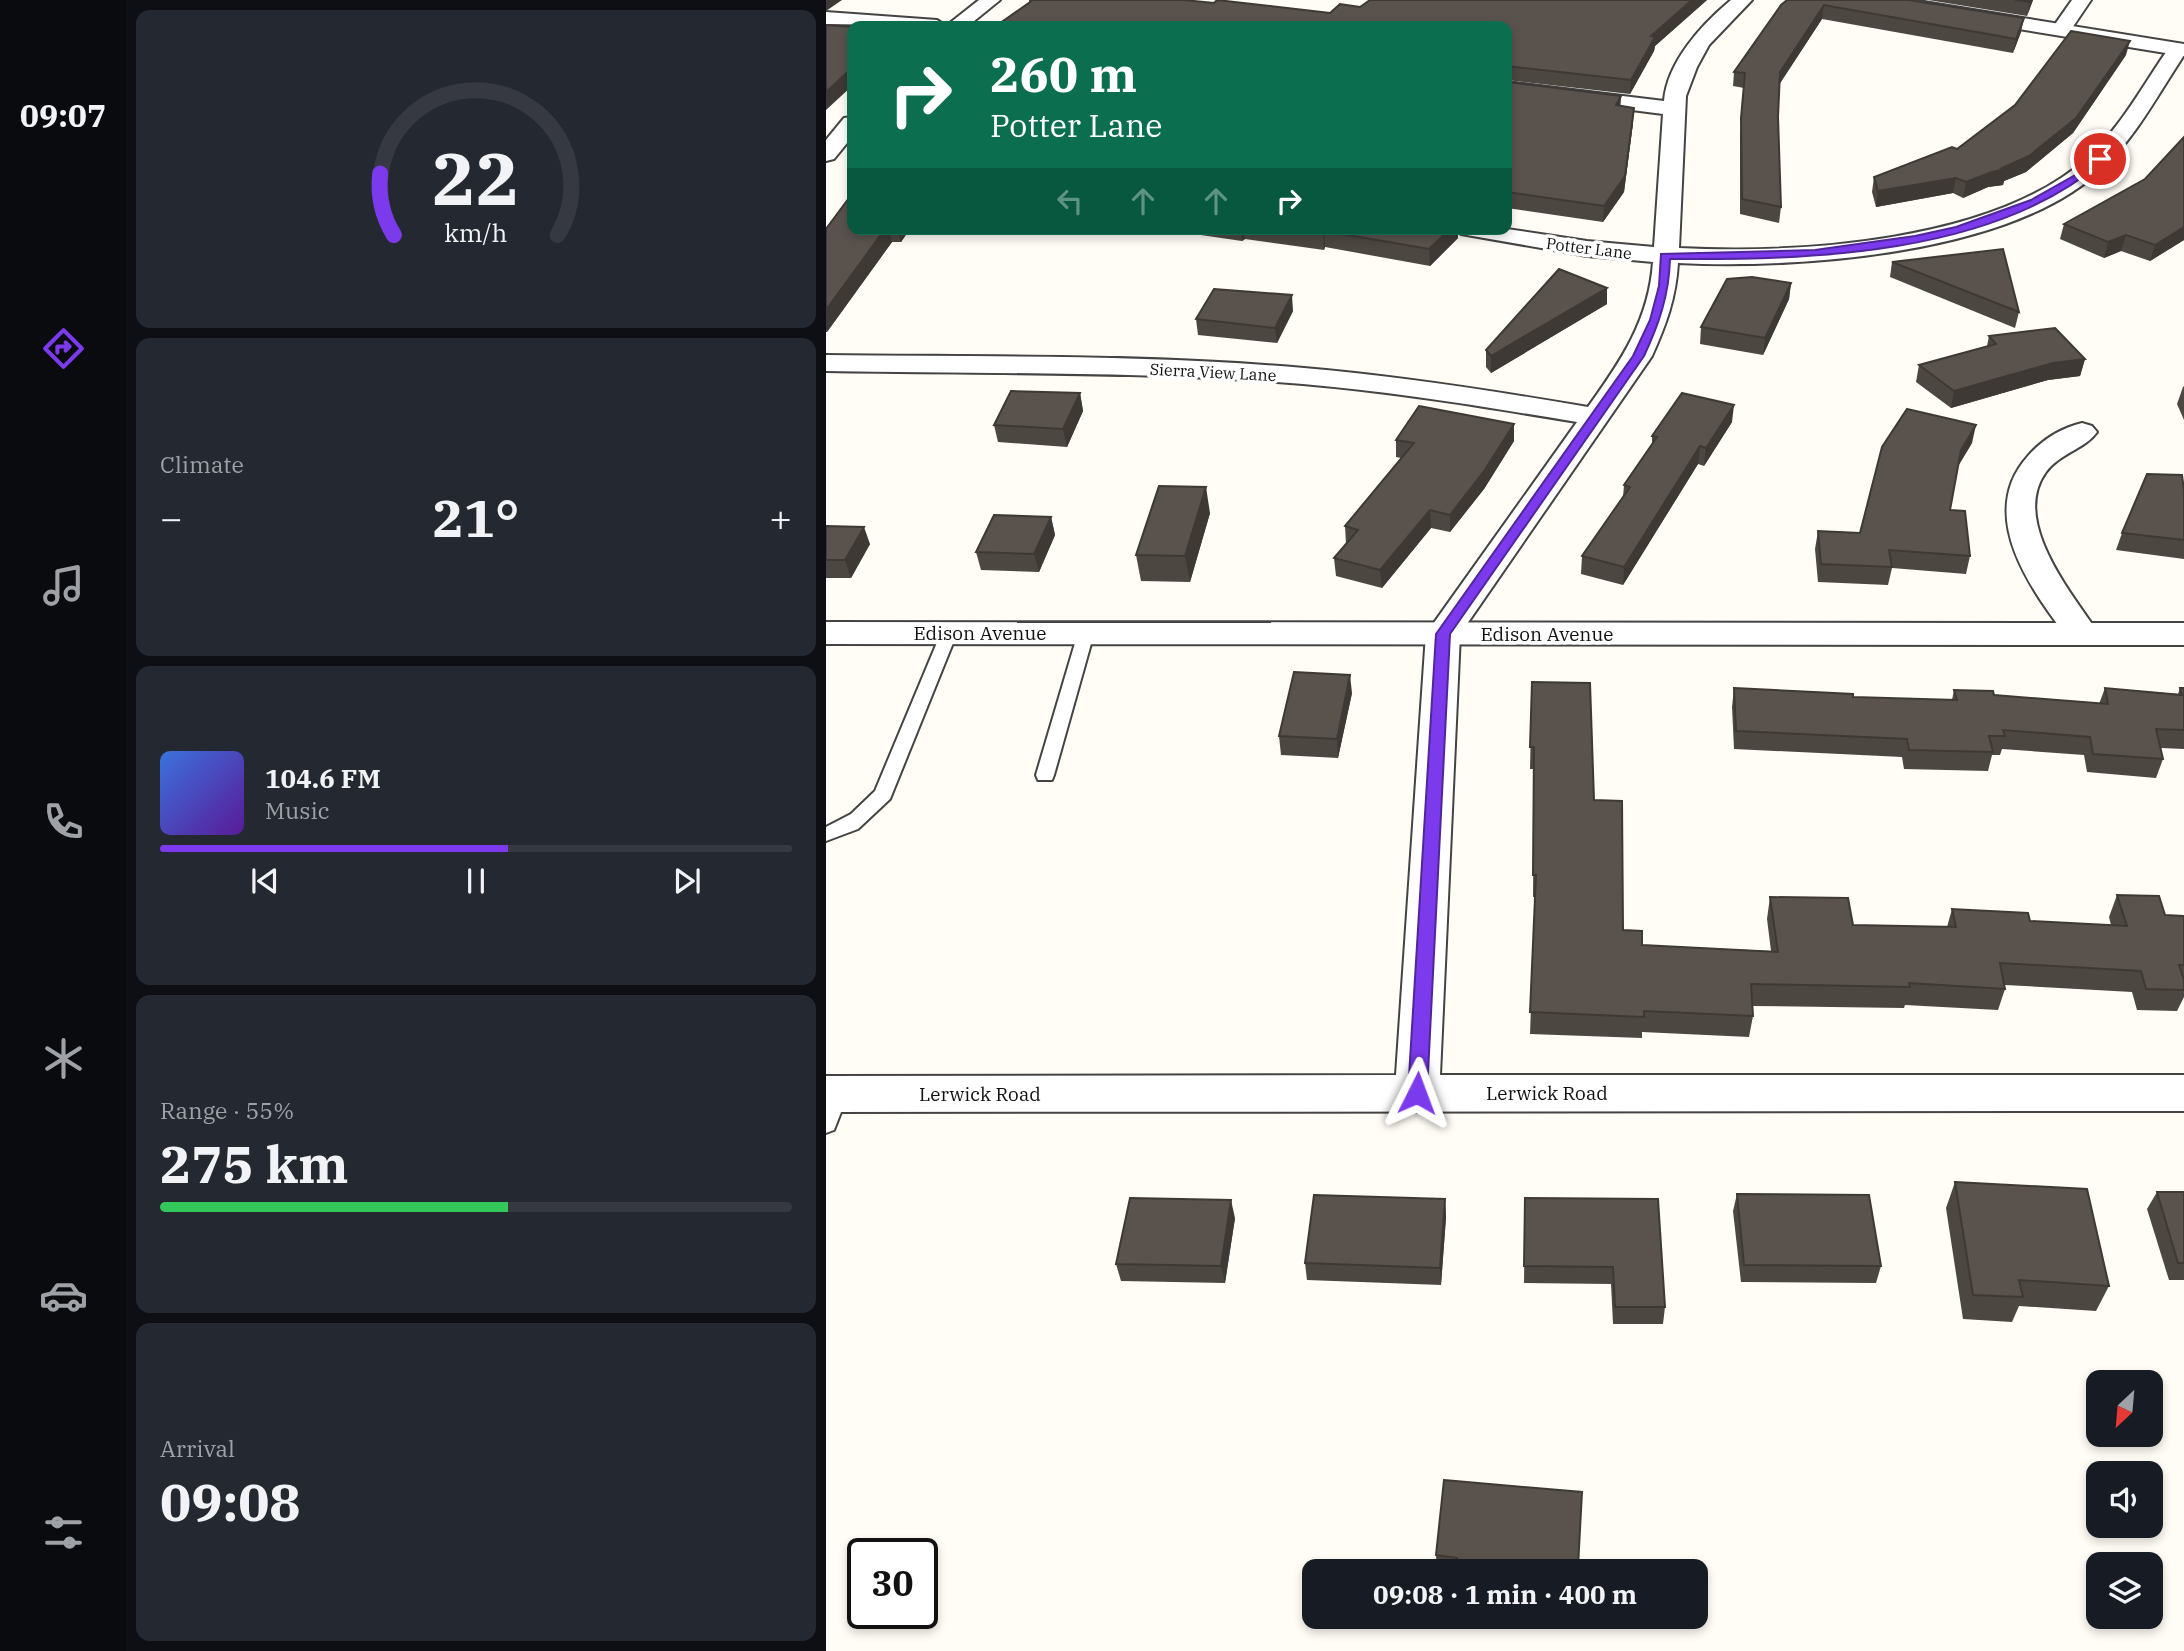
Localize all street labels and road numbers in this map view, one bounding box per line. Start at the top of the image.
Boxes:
street label: Potter Lane [1545,233,1633,263]
street label: Sierra View Lane [1149,359,1277,385]
street label: Edison Avenue [914,621,1046,645]
street label: Edison Avenue [1481,622,1613,646]
street label: Lerwick Road [1486,1081,1608,1105]
street label: Lerwick Road [919,1082,1041,1106]

